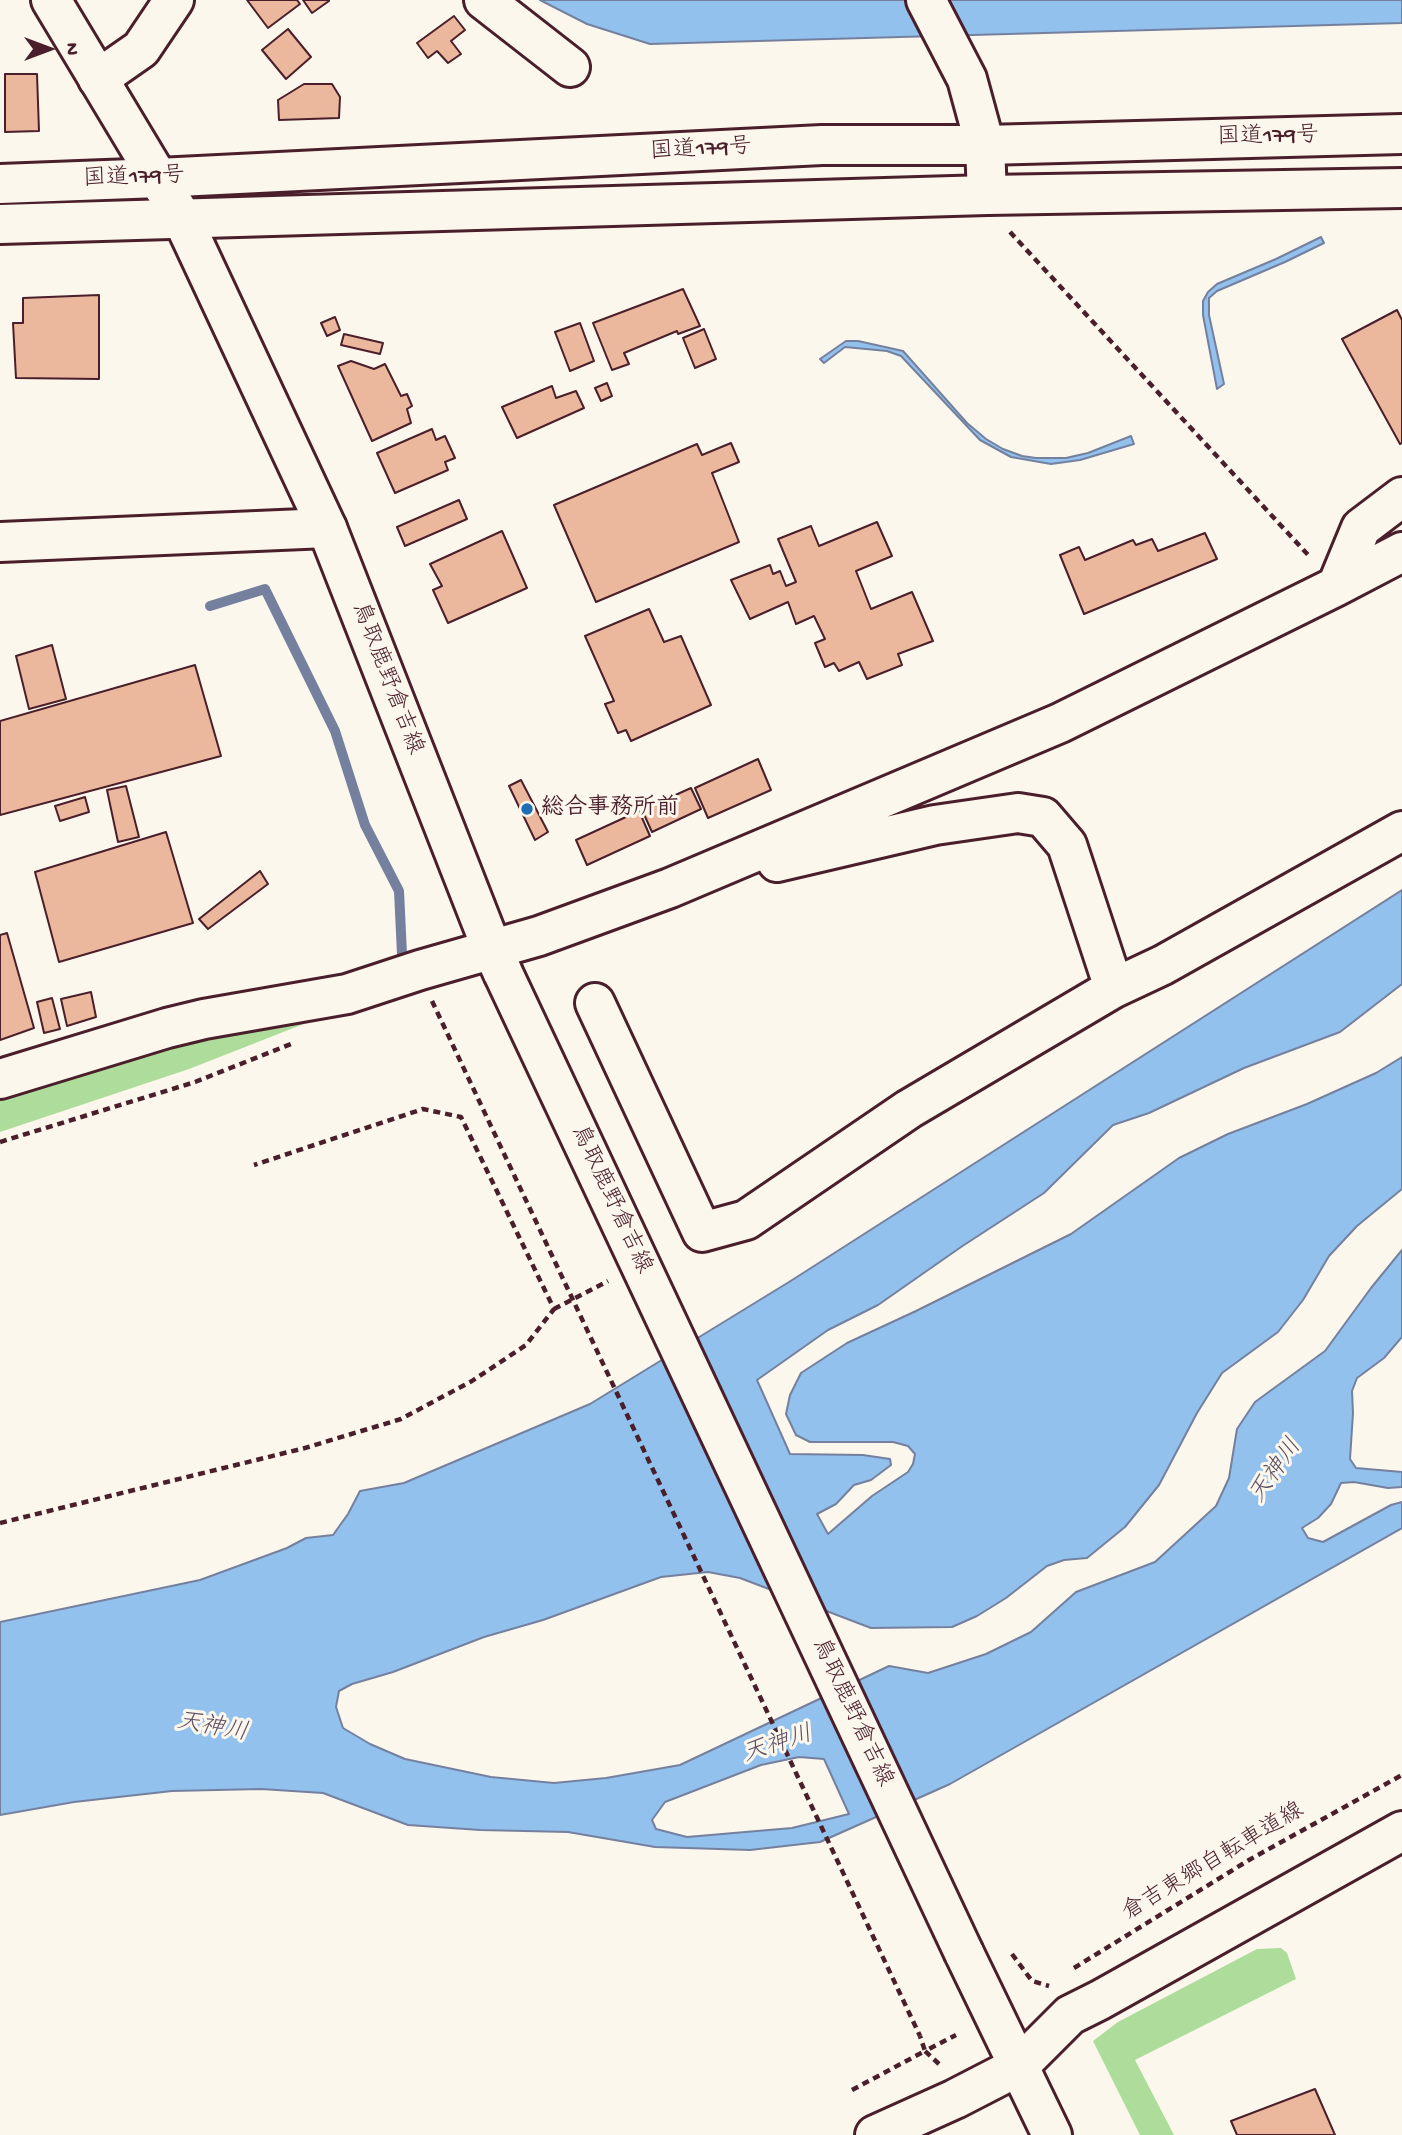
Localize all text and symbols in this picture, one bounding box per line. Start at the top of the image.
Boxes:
north arrow [14,14,84,84]
text: N [59,43,82,55]
street label: 国道179号 [1217,123,1319,153]
street label: 国道179号 [649,135,753,167]
street label: 国道179号 [83,163,185,195]
street label: 鳥取鹿野倉吉線 [344,599,428,759]
place label: 総合事務所前 [541,795,679,823]
marker: 総合事務所前 [519,801,535,817]
street label: 鳥取鹿野倉吉線 [563,1121,657,1279]
water label: 天神川 [1245,1434,1309,1510]
street label: 鳥取鹿野倉吉線 [804,1634,898,1792]
water label: 天神川 [174,1709,250,1749]
water label: 天神川 [739,1721,817,1771]
street label: 倉吉東郷自転車道線 [1118,1798,1310,1928]

